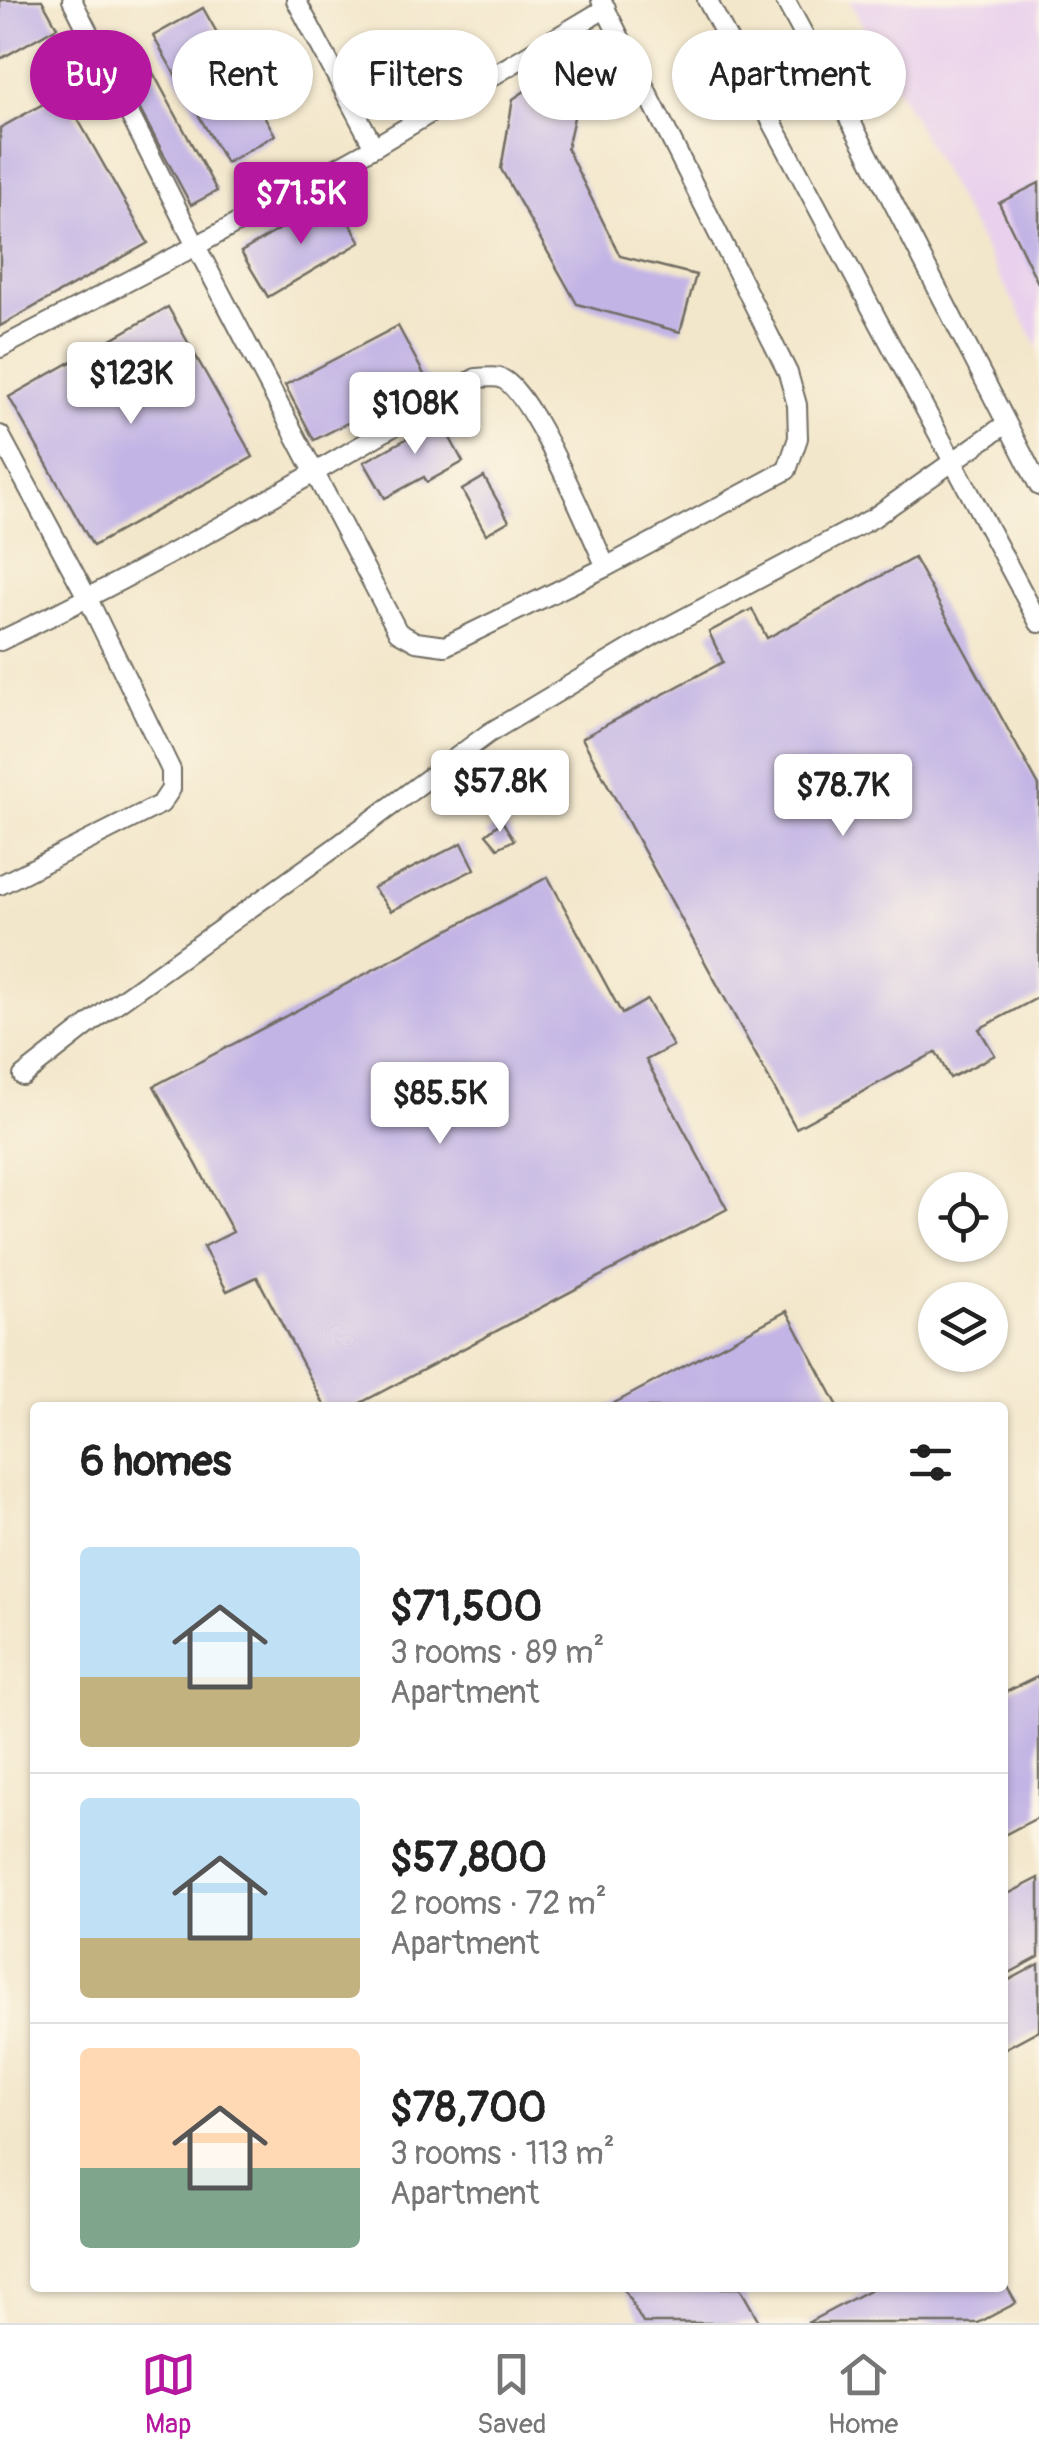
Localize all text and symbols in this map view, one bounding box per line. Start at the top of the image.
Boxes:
chip: Buy [30,30,152,120]
chip: Rent [172,30,313,120]
chip: Filters [333,30,498,120]
chip: New [518,30,652,120]
chip: Apartment [672,30,906,120]
pin: $71.5K [220,162,382,247]
text: $71.5K [256,174,346,214]
pin: $123K [61,342,201,427]
text: $123K [89,354,173,394]
pin: $108K [345,372,485,457]
text: $108K [371,384,459,424]
pin: $57.8K [419,750,581,835]
pin: $78.7K [762,754,924,839]
text: $57.8K [453,762,547,802]
text: $78.7K [796,766,890,806]
pin: $85.5K [359,1062,521,1147]
text: $85.5K [393,1074,487,1114]
map controls [918,1172,1008,1372]
button: locate [918,1172,1008,1262]
button: layers [918,1282,1008,1372]
icon: filters [903,1435,958,1490]
text: 6 homes [80,1436,231,1488]
text: $71,500 [390,1581,542,1633]
icon: home [160,1587,280,1707]
text: 3 rooms · 89 m² [390,1633,604,1673]
text: Apartment [390,1673,539,1713]
text: $57,800 [390,1832,547,1884]
icon: home [160,1838,280,1958]
text: 2 rooms · 72 m² [390,1884,607,1924]
text: Apartment [390,1924,539,1964]
text: $78,700 [390,2082,546,2134]
icon: home [160,2088,280,2208]
text: 3 rooms · 113 m² [390,2134,615,2174]
text: Apartment [390,2174,539,2214]
tab: Map [141,2347,196,2442]
tab: Saved [477,2347,546,2442]
tab: Home [828,2347,898,2442]

